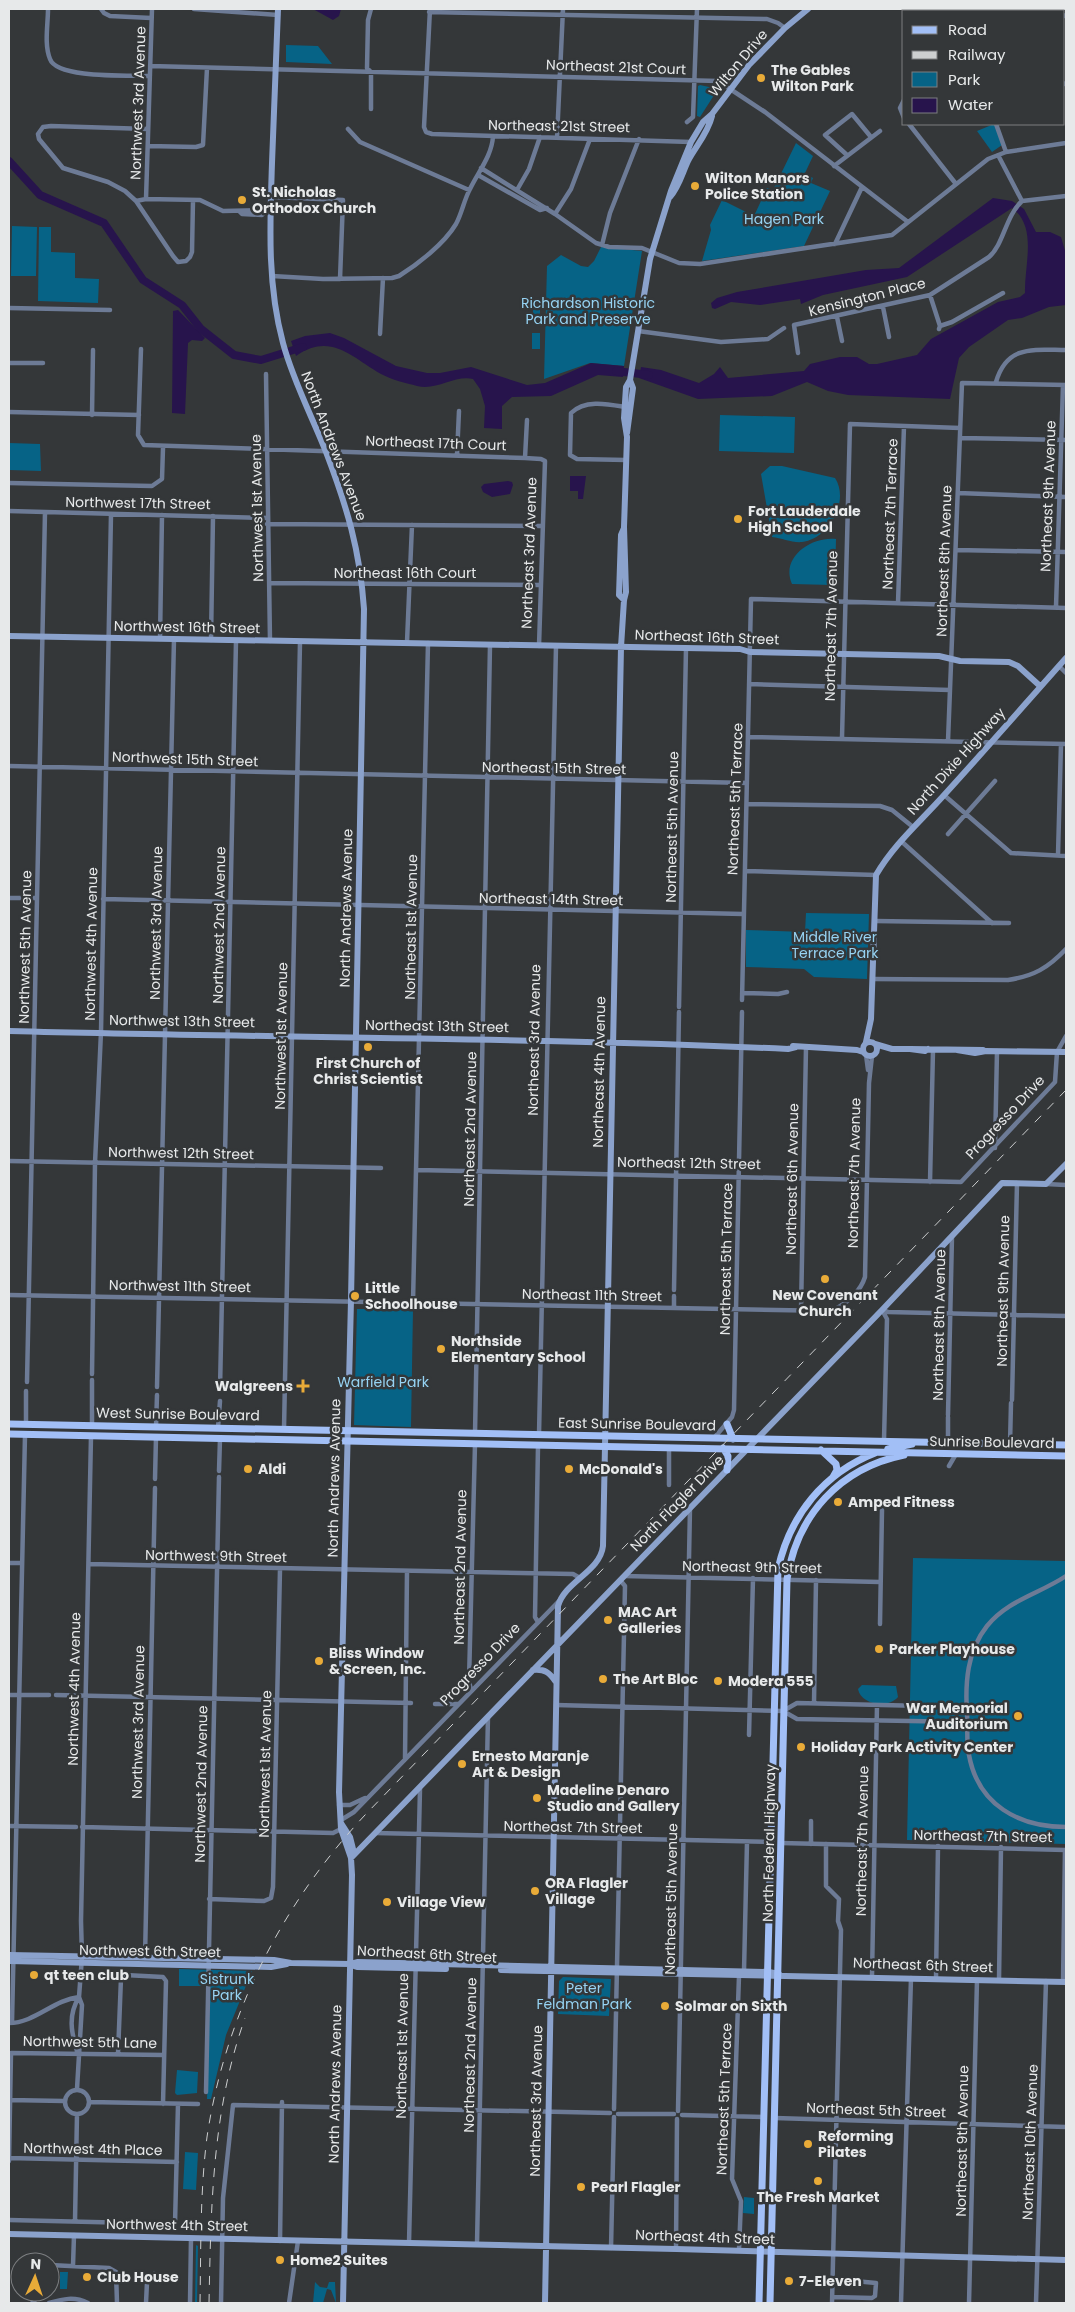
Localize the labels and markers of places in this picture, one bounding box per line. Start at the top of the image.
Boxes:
place label: The Gables Wilton Park [771,60,854,96]
marker: The Gables Wilton Park [755,72,767,84]
place label: Wilton Manors Police Station [705,168,810,204]
marker: Wilton Manors Police Station [689,180,701,192]
place label: St. Nicholas Orthodox Church [252,182,376,218]
marker: St. Nicholas Orthodox Church [236,194,248,206]
place label: Fort Lauderdale High School [748,501,861,537]
marker: Fort Lauderdale High School [732,513,744,525]
marker: First Church of Christ Scientist [362,1041,374,1053]
place label: First Church of Christ Scientist [313,1053,423,1089]
marker: New Covenant Church [819,1273,831,1285]
place label: Little Schoolhouse [365,1278,458,1314]
place label: New Covenant Church [772,1285,878,1321]
marker: Little Schoolhouse [349,1290,361,1302]
place label: Northside Elementary School [451,1331,586,1367]
marker: Northside Elementary School [435,1343,447,1355]
place label: Walgreens [215,1376,293,1396]
marker: Walgreens [297,1380,309,1392]
place label: Aldi [258,1459,286,1479]
place label: McDonald's [579,1459,663,1479]
marker: Aldi [242,1463,254,1475]
marker: McDonald's [563,1463,575,1475]
place label: Amped Fitness [848,1492,955,1512]
marker: Amped Fitness [832,1496,844,1508]
place label: MAC Art Galleries [618,1602,682,1638]
marker: MAC Art Galleries [602,1614,614,1626]
place label: Parker Playhouse [889,1639,1015,1659]
place label: Bliss Window & Screen, Inc. [329,1643,426,1679]
marker: Parker Playhouse [873,1643,885,1655]
marker: Bliss Window & Screen, Inc. [313,1655,325,1667]
place label: The Art Bloc [613,1669,699,1689]
place label: Modera 555 [728,1671,814,1691]
marker: The Art Bloc [597,1673,609,1685]
marker: Modera 555 [712,1675,724,1687]
place label: War Memorial Auditorium [906,1698,1008,1734]
marker: War Memorial Auditorium [1012,1710,1024,1722]
place label: Holiday Park Activity Center [811,1737,1013,1757]
marker: Holiday Park Activity Center [795,1741,807,1753]
place label: Ernesto Maranje Art & Design [472,1746,589,1782]
marker: Ernesto Maranje Art & Design [456,1758,468,1770]
place label: Madeline Denaro Studio and Gallery [547,1780,680,1816]
marker: Madeline Denaro Studio and Gallery [531,1792,543,1804]
place label: ORA Flagler Village [545,1873,628,1909]
marker: ORA Flagler Village [529,1885,541,1897]
place label: Village View [397,1892,486,1912]
marker: Village View [381,1896,393,1908]
place label: qt teen club [44,1965,130,1985]
marker: qt teen club [28,1969,40,1981]
place label: Solmar on Sixth [675,1996,787,2016]
marker: Solmar on Sixth [659,2000,671,2012]
place label: Reforming Pilates [818,2126,894,2162]
marker: Reforming Pilates [802,2138,814,2150]
marker: The Fresh Market [812,2175,824,2187]
place label: Pearl Flagler [591,2177,681,2197]
marker: Pearl Flagler [575,2181,587,2193]
place label: The Fresh Market [756,2187,880,2207]
place label: Home2 Suites [290,2250,388,2270]
marker: Home2 Suites [274,2254,286,2266]
place label: Club House [97,2267,179,2287]
marker: Club House [81,2271,93,2283]
place label: 7-Eleven [799,2271,862,2291]
marker: 7-Eleven [783,2275,795,2287]

